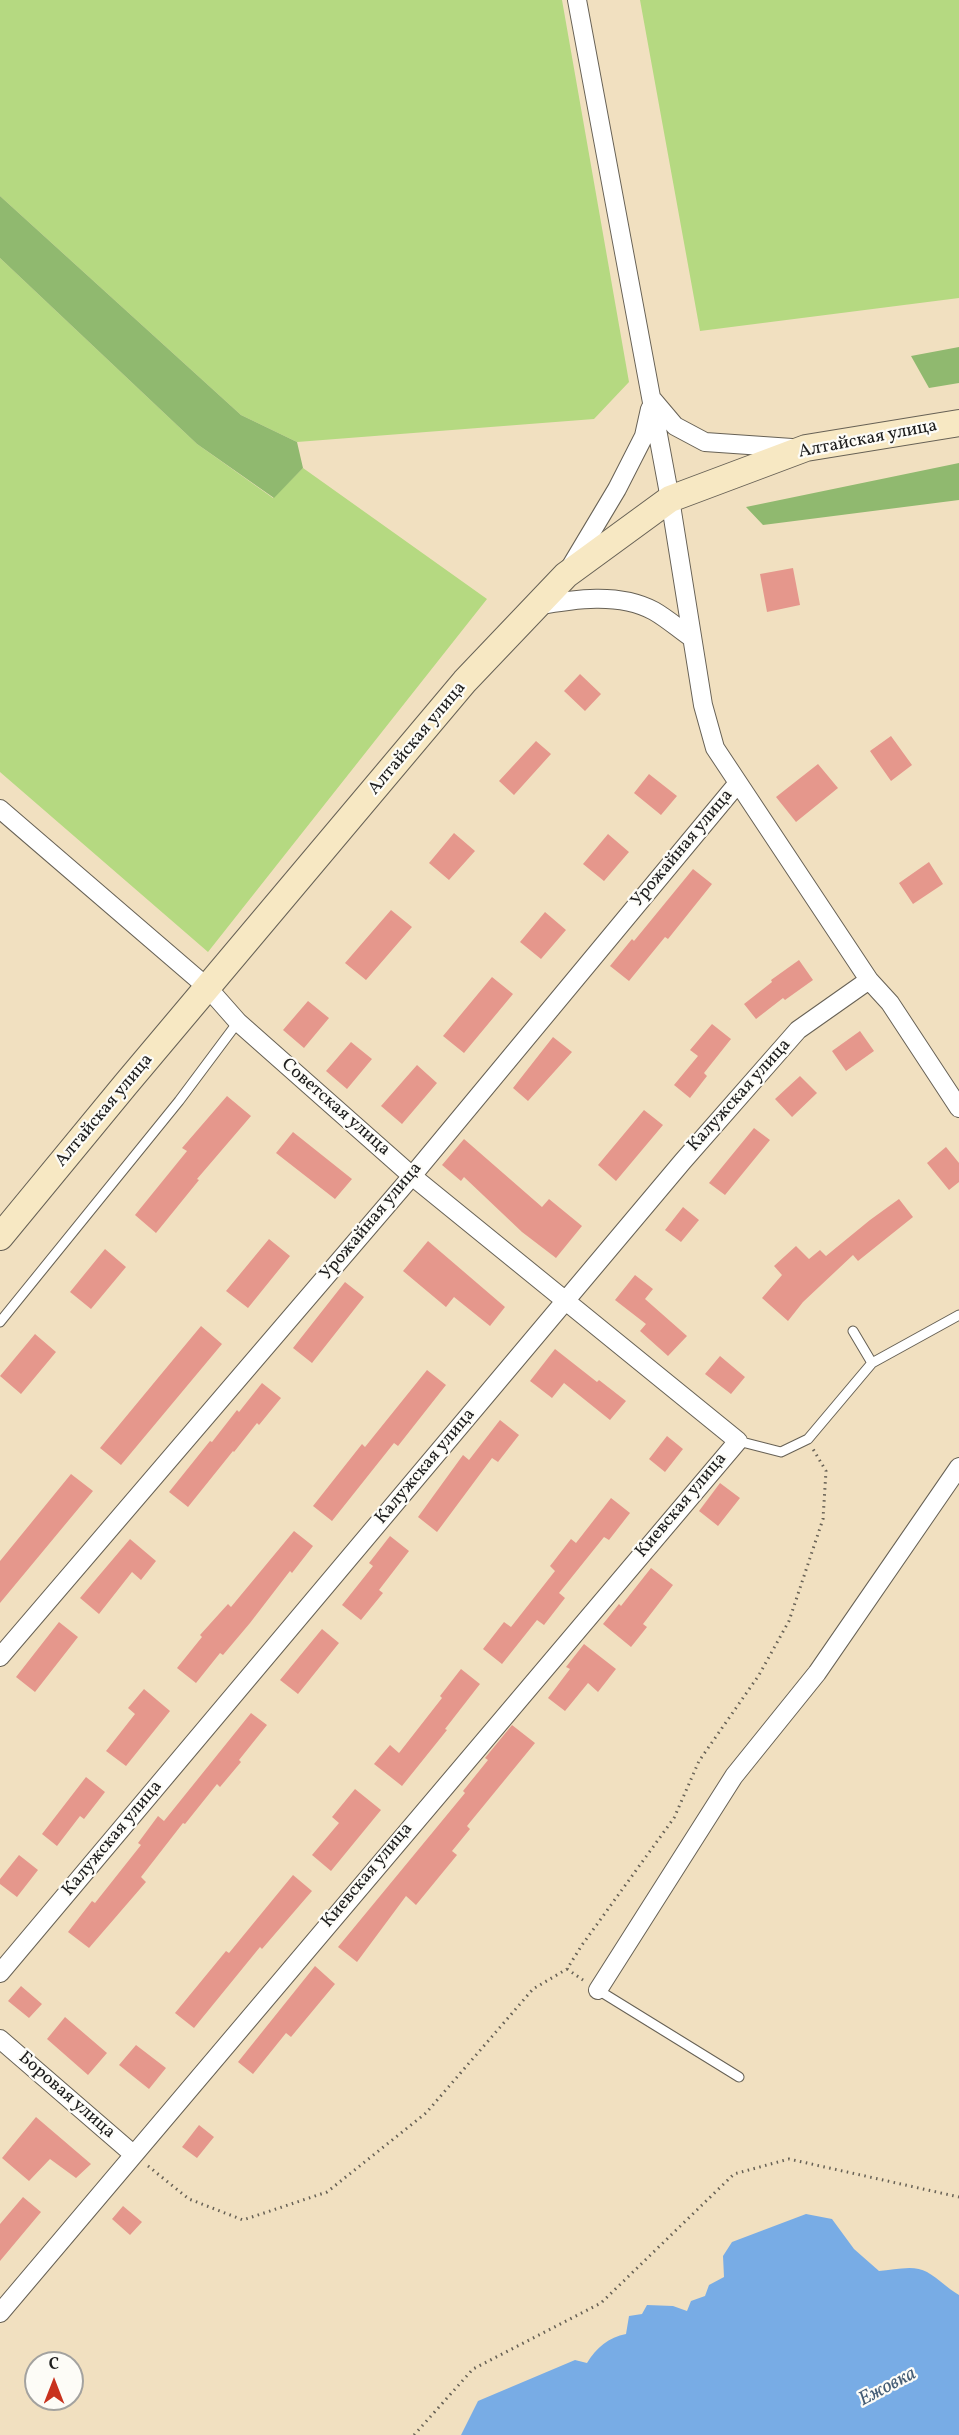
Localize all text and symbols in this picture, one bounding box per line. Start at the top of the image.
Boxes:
street label: Алтайская улица [797,416,939,464]
street label: Алтайская улица [364,678,472,800]
street label: Урожайная улица [627,786,739,912]
street label: Калужская улица [684,1035,796,1157]
street label: Алтайская улица [51,1050,159,1172]
street label: Советская улица [276,1055,394,1161]
street label: Урожайная улица [316,1159,428,1285]
street label: Калужская улица [371,1405,481,1529]
street label: Киевская улица [632,1449,732,1563]
street label: Калужская улица [58,1777,168,1901]
street label: Киевская улица [318,1819,418,1933]
street label: Боровая улица [13,2048,119,2144]
north arrow [24,2351,84,2411]
text: С [49,2354,59,2376]
water label: Ежовка [855,2363,921,2413]

